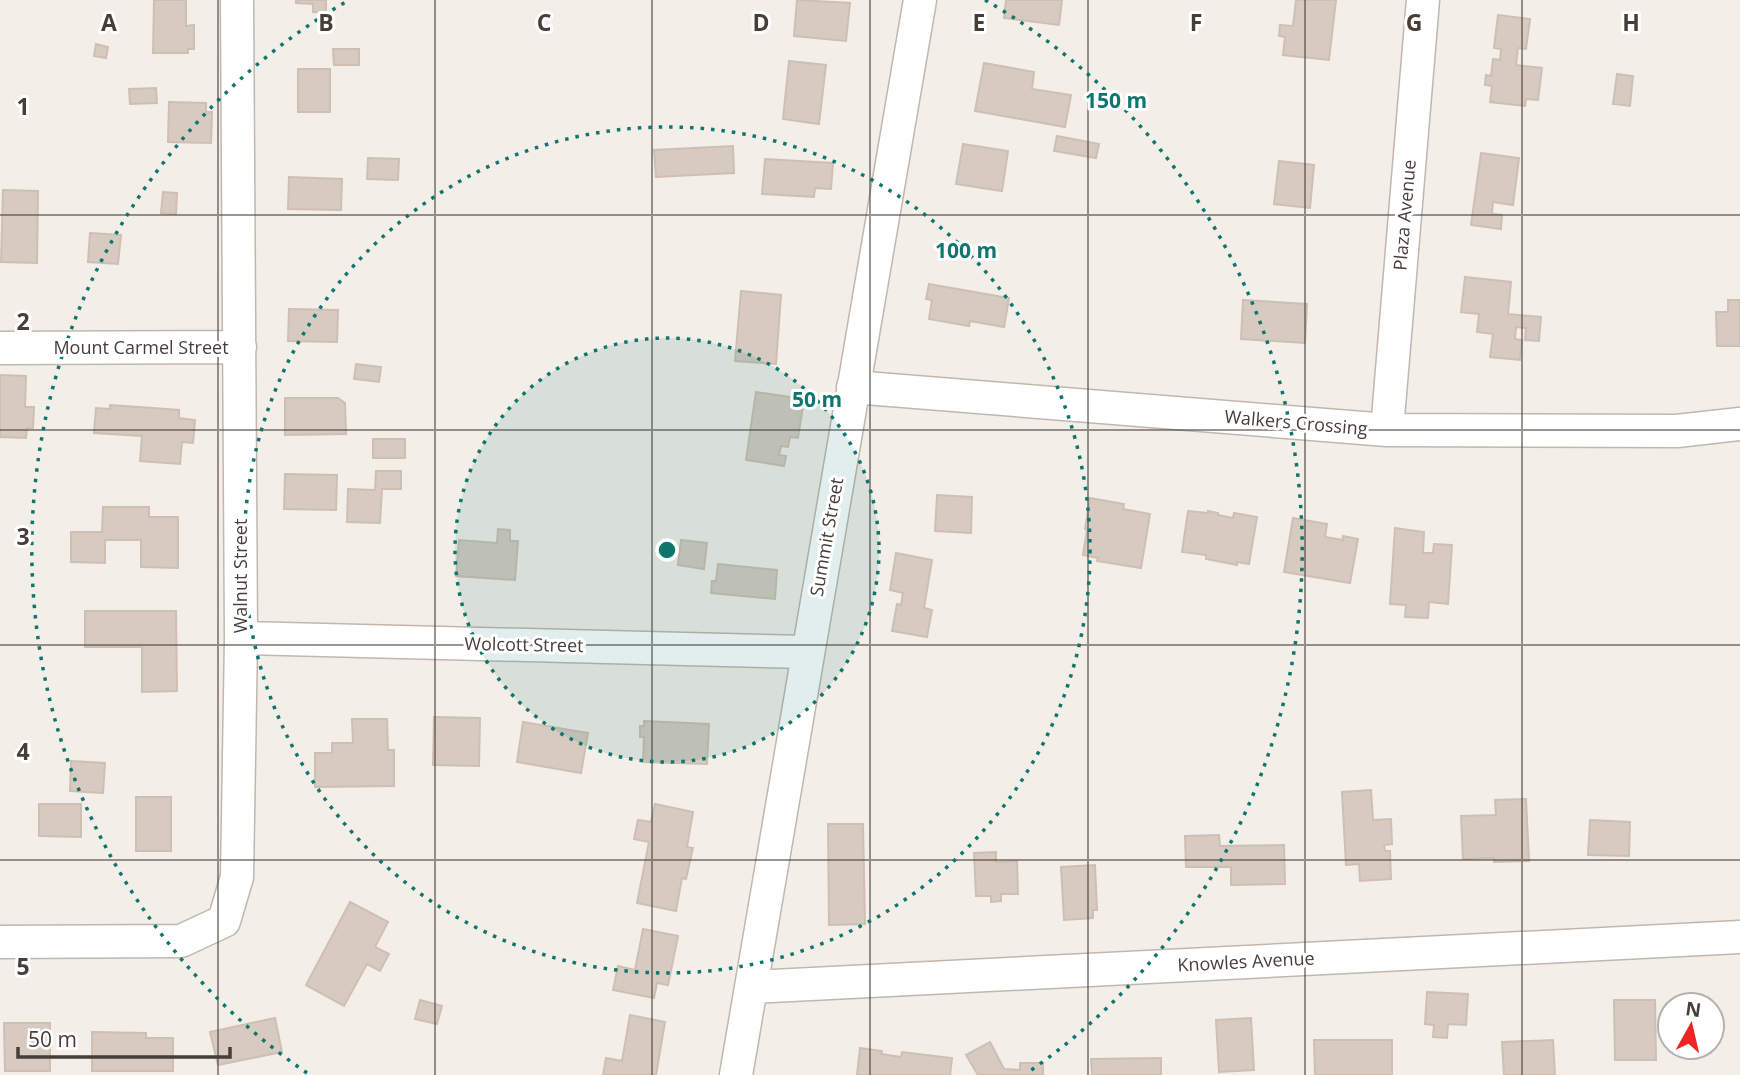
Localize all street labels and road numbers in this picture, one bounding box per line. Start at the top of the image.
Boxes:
street label: Plaza Avenue [1387,159,1421,271]
street label: Mount Carmel Street [53,335,229,359]
street label: Walkers Crossing [1224,404,1369,440]
street label: Summit Street [804,476,848,598]
street label: Walnut Street [228,519,252,633]
street label: Wolcott Street [464,631,584,657]
street label: Knowles Avenue [1177,945,1315,977]

